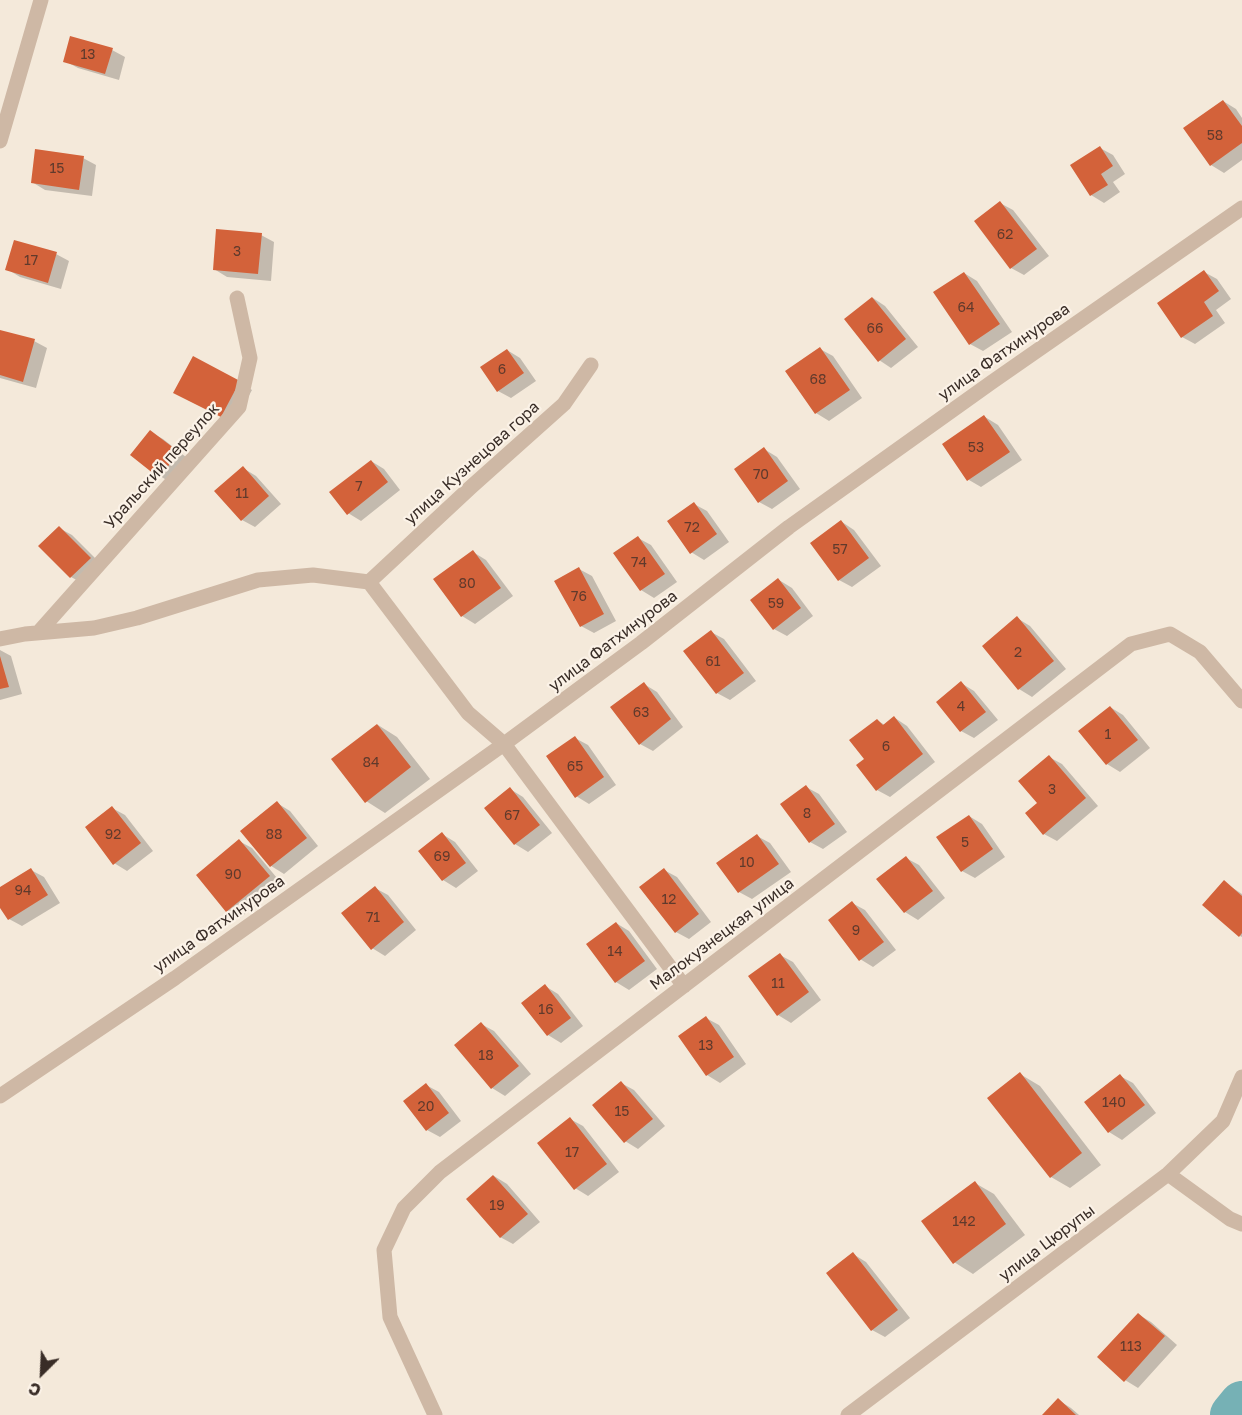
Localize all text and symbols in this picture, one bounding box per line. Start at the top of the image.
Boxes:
house number: 13 [81,47,95,63]
house number: 58 [1207,128,1223,144]
house number: 15 [50,161,64,177]
house number: 62 [997,227,1013,243]
house number: 3 [233,244,241,260]
house number: 17 [24,253,38,269]
street label: улица Фатхинурова [935,299,1073,405]
house number: 64 [957,300,975,316]
house number: 66 [867,321,883,337]
house number: 6 [498,362,506,378]
house number: 68 [809,372,827,388]
street label: улица Кузнецова гора [401,397,543,529]
street label: Уральский переулок [100,399,224,533]
house number: 53 [968,440,984,456]
house number: 70 [753,467,769,483]
house number: 7 [355,479,363,495]
house number: 11 [235,486,249,502]
house number: 72 [684,520,700,536]
house number: 57 [832,542,848,558]
house number: 74 [631,555,647,571]
house number: 80 [458,576,476,592]
street label: улица Фатхинурова [545,586,681,696]
house number: 76 [571,589,587,605]
house number: 59 [768,596,784,612]
house number: 2 [1014,645,1022,661]
house number: 61 [705,654,721,670]
house number: 4 [957,699,965,715]
house number: 63 [633,705,649,721]
house number: 1 [1105,727,1111,743]
house number: 6 [882,739,890,755]
house number: 84 [362,755,380,771]
house number: 65 [567,759,583,775]
house number: 3 [1048,782,1056,798]
house number: 8 [803,806,811,822]
house number: 67 [504,808,520,824]
house number: 92 [105,827,121,843]
house number: 88 [265,827,283,843]
house number: 5 [961,835,969,851]
house number: 69 [434,849,450,865]
house number: 10 [739,855,755,871]
house number: 90 [224,867,242,883]
street label: улица Фатхинурова [150,871,288,977]
street label: Малокузнецкая улица [646,874,798,994]
house number: 94 [14,883,32,899]
house number: 12 [662,892,676,908]
house number: 71 [366,910,380,926]
house number: 9 [852,923,860,939]
house number: 14 [607,944,623,960]
house number: 11 [771,976,785,992]
house number: 16 [538,1002,554,1018]
house number: 13 [699,1038,713,1054]
house number: 18 [478,1048,494,1064]
house number: 140 [1102,1095,1126,1111]
house number: 20 [418,1099,434,1115]
house number: 15 [615,1104,629,1120]
house number: 17 [565,1145,579,1161]
house number: 19 [489,1198,505,1214]
street label: улица Цюрупы [995,1201,1099,1285]
house number: 142 [952,1214,976,1230]
house number: 113 [1120,1339,1142,1355]
north arrow [12,1343,72,1403]
text: С [25,1378,44,1401]

